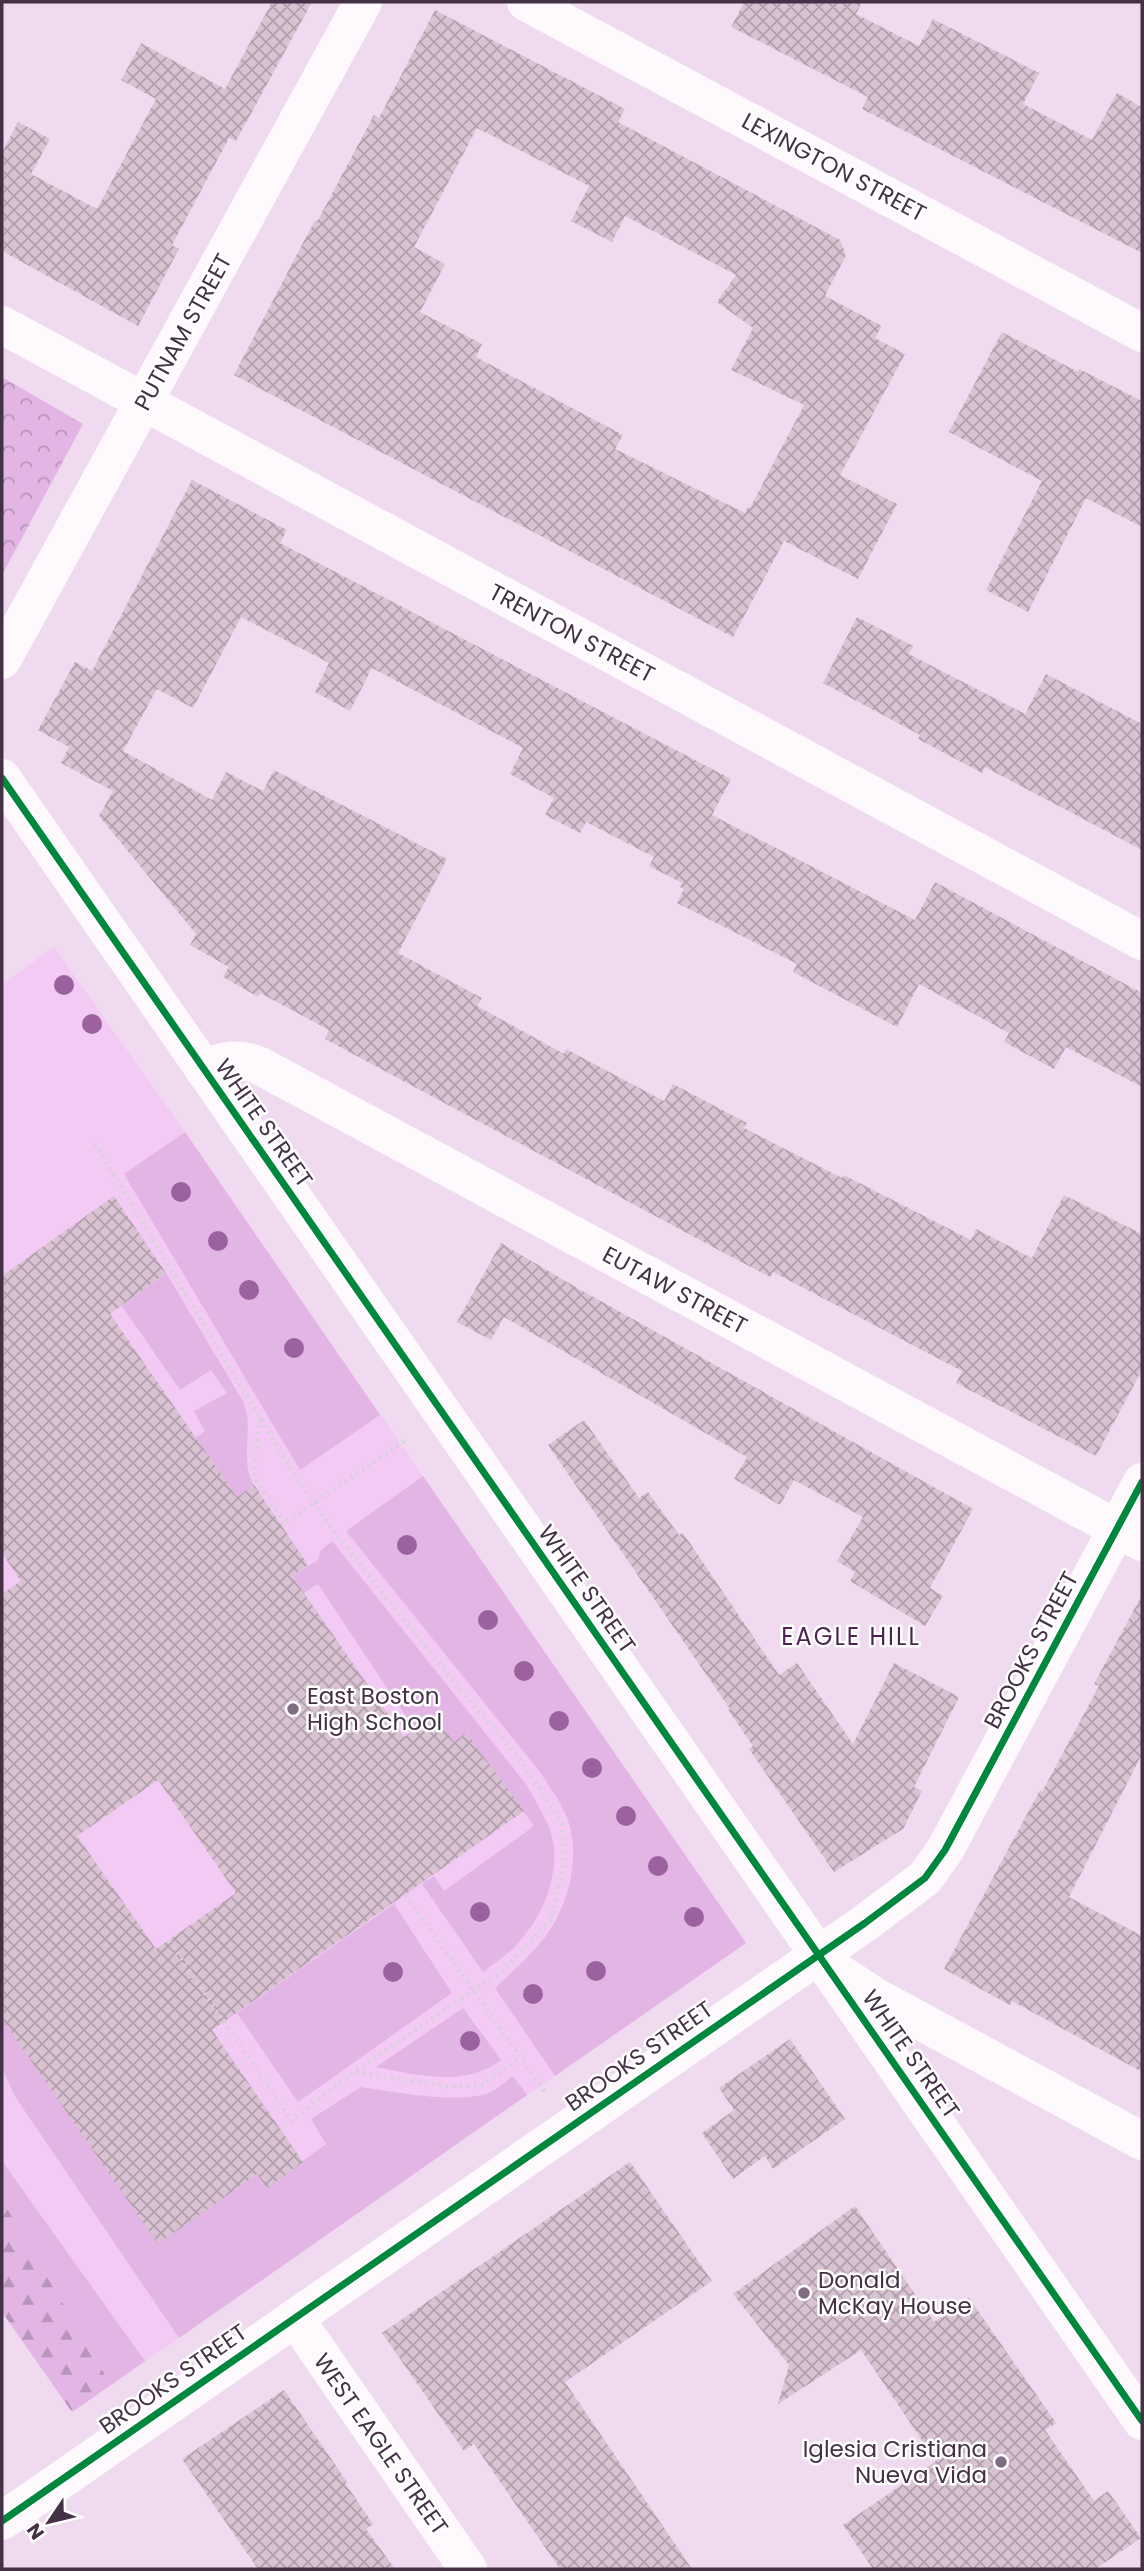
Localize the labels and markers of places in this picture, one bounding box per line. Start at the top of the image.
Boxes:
place label: East Boston High School [307,1680,442,1738]
marker: East Boston High School [285,1701,301,1717]
place label: Donald McKay House [818,2264,972,2322]
marker: Donald McKay House [796,2285,812,2301]
place label: Iglesia Cristiana Nueva Vida [803,2433,987,2491]
marker: Iglesia Cristiana Nueva Vida [993,2454,1009,2470]

